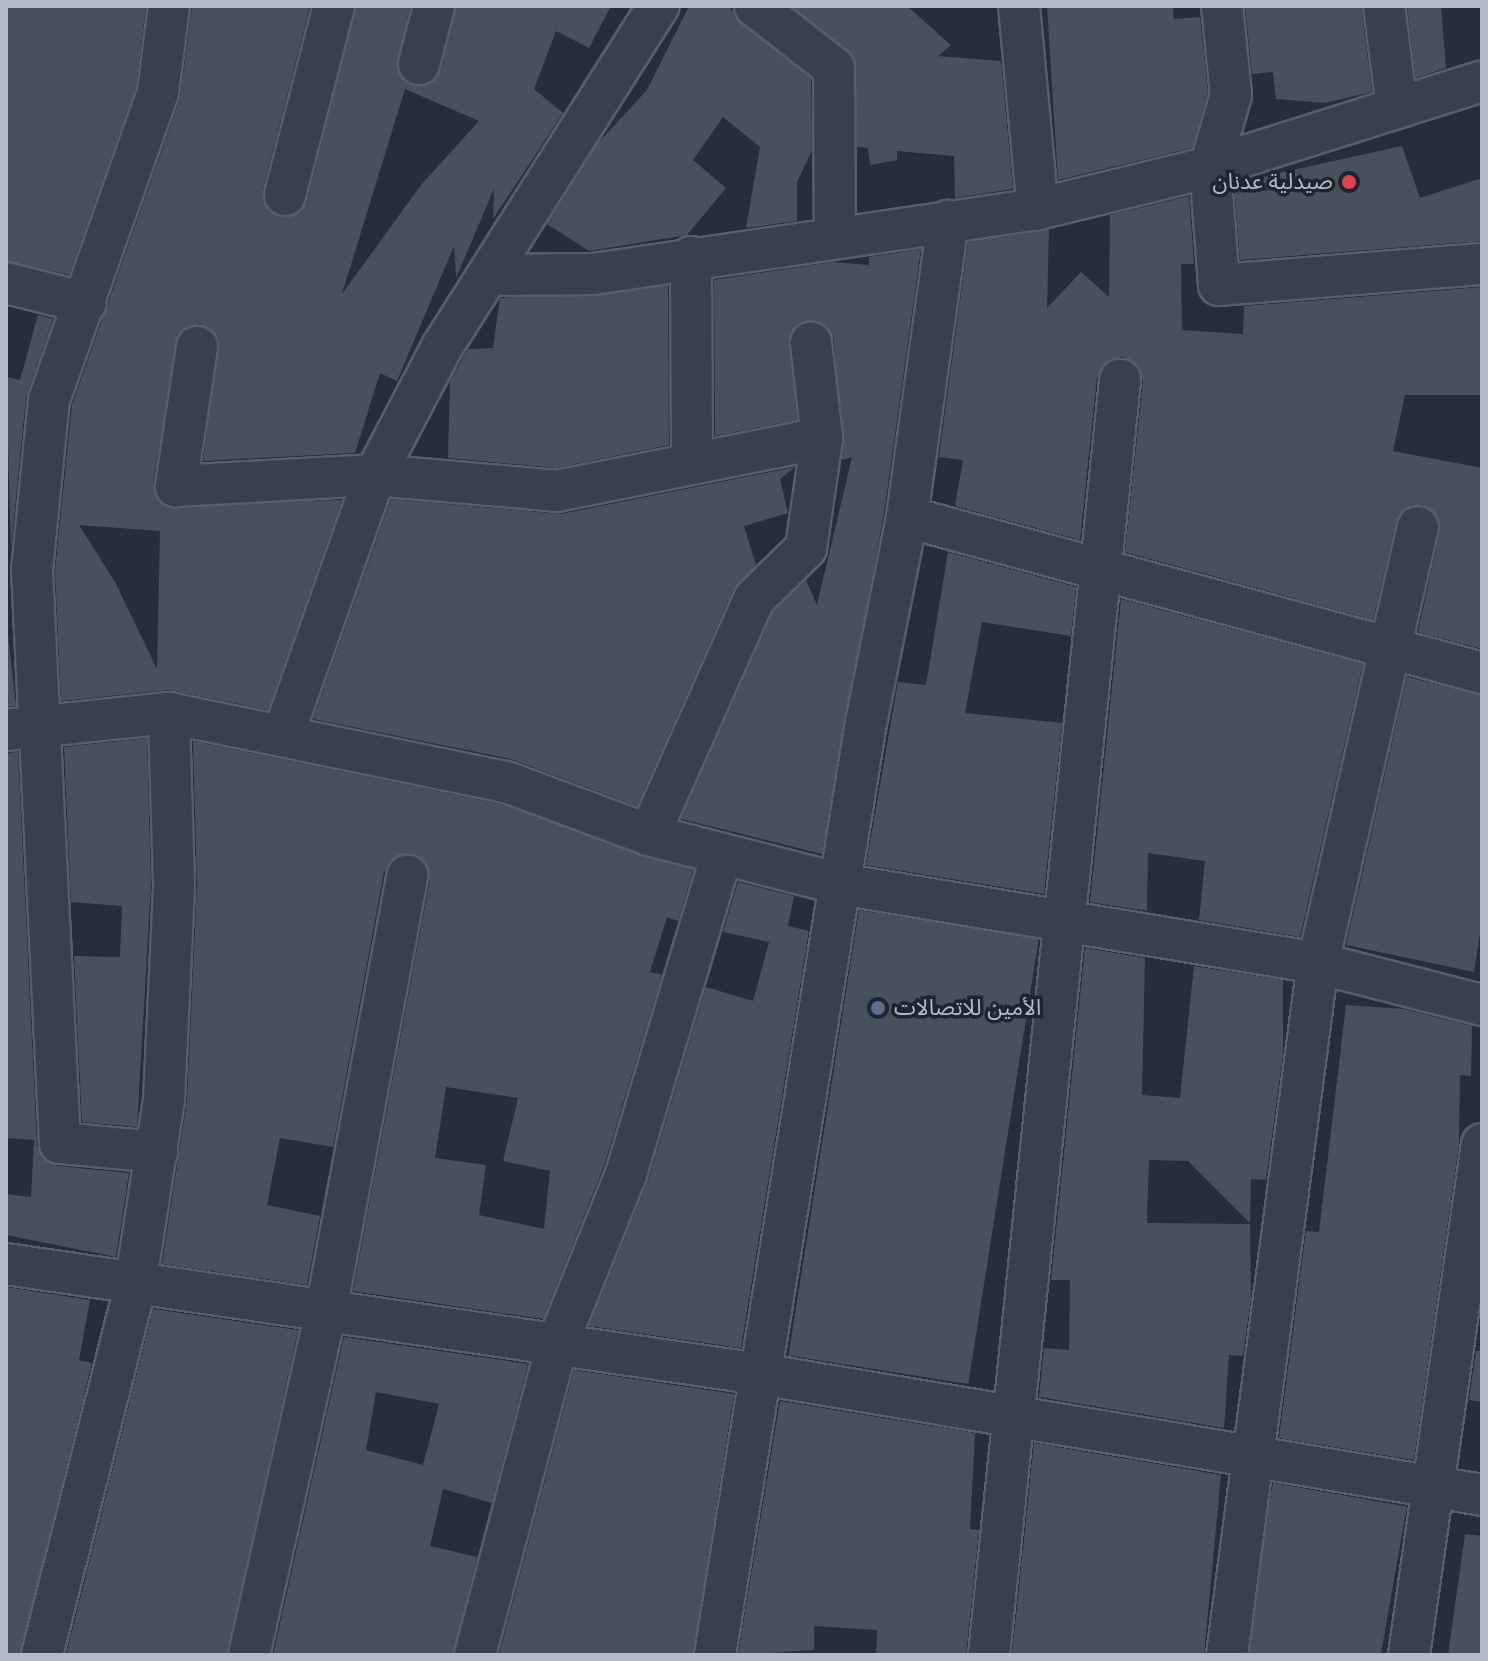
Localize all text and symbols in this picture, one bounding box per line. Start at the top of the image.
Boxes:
place label: صيدلية عدنان [1213,169,1333,195]
marker: صيدلية عدنان [1340,173,1358,191]
place label: الأمين للاتصالات [894,995,1041,1021]
marker: الأمين للاتصالات [869,999,887,1017]

